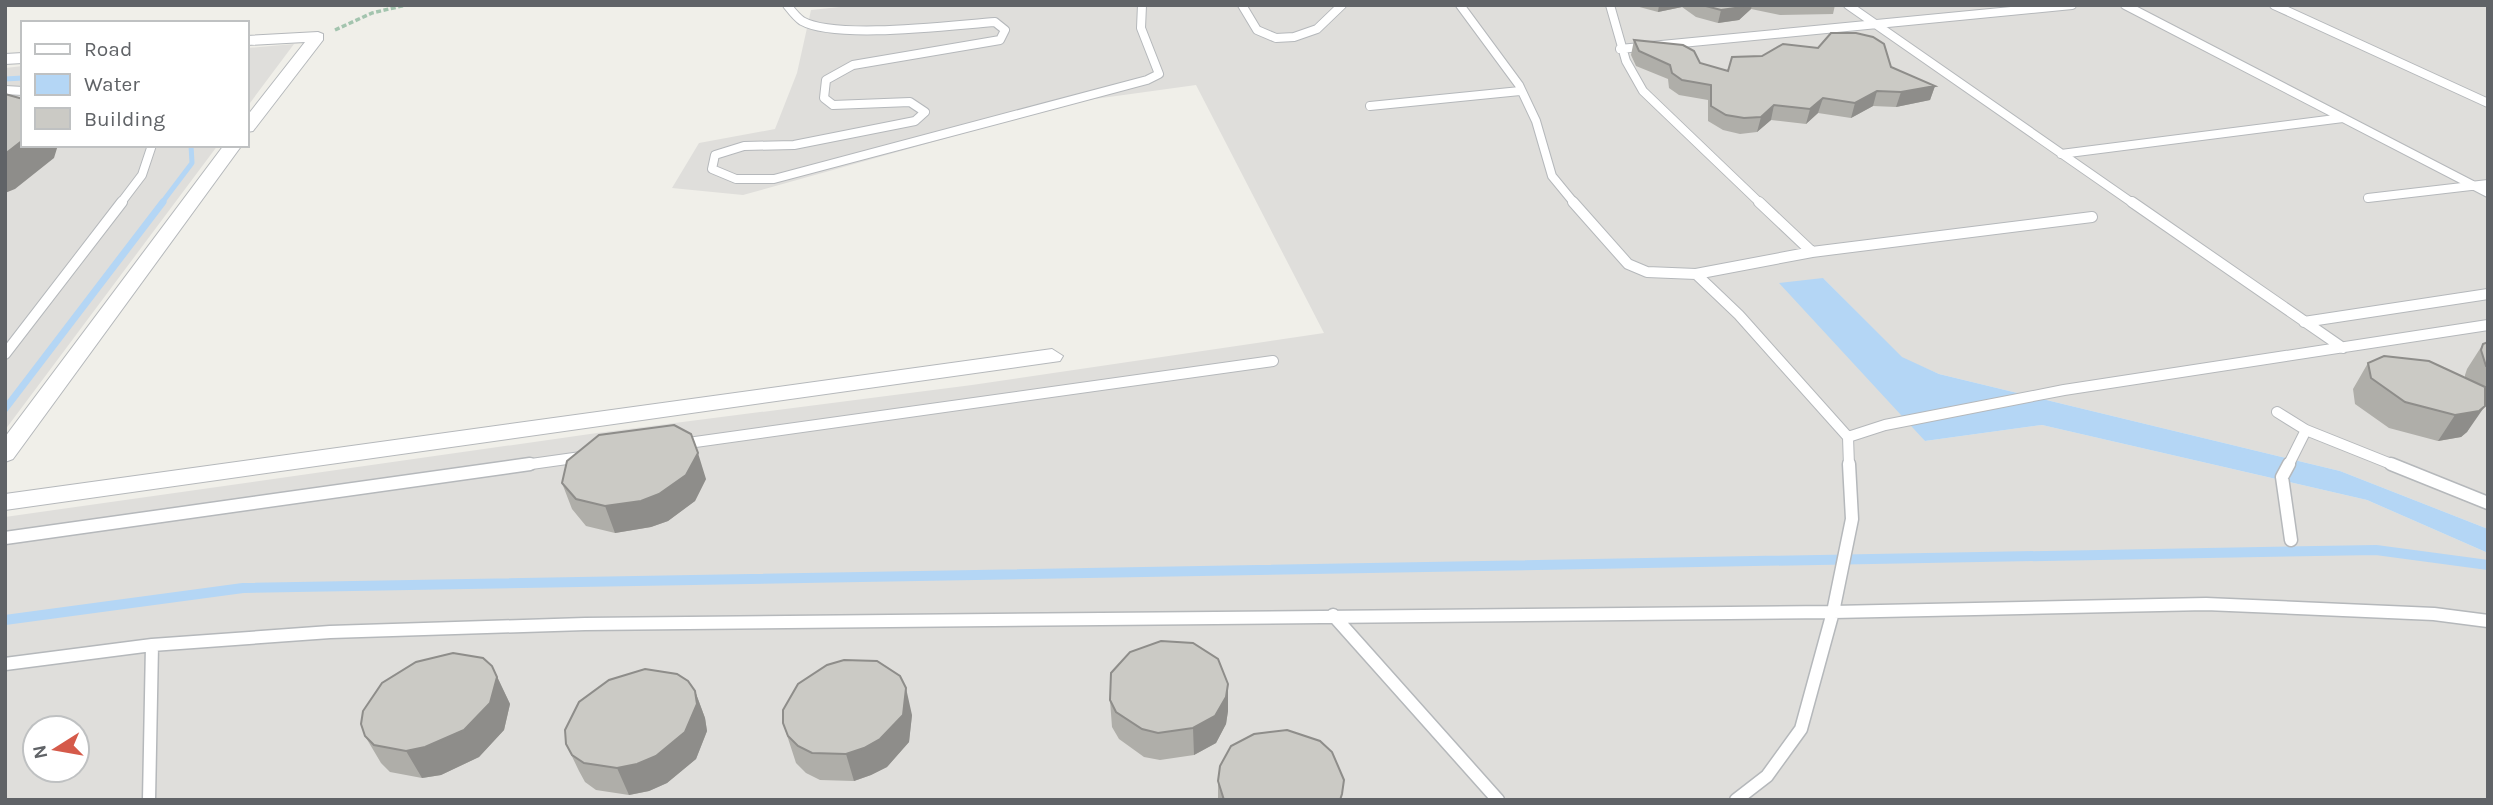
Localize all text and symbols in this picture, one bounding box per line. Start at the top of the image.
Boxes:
legend [21,21,248,147]
text: Road [84,37,132,61]
text: Water [84,72,140,96]
text: Building [84,107,165,131]
north arrow [21,714,91,784]
text: N [28,743,52,761]

